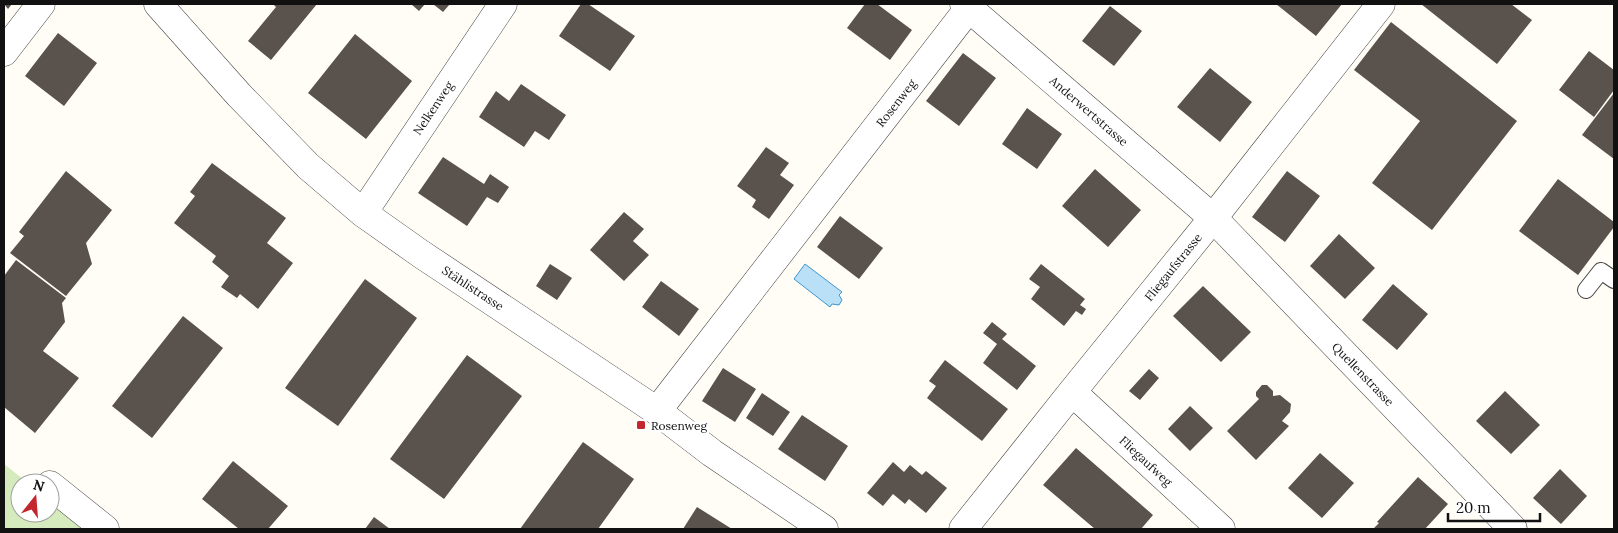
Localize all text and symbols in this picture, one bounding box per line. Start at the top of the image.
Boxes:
street label: Anderwertstrasse [1046,72,1132,149]
street label: Rosenweg [873,76,919,130]
street label: Nelkenweg [410,78,457,138]
street label: Fliegaufstrasse [1141,230,1205,304]
street label: Stählistrasse [439,262,507,314]
street label: Quellenstrasse [1329,339,1397,409]
place label: Rosenweg [651,418,708,433]
marker: Rosenweg [635,419,647,431]
street label: Fliegaufweg [1117,433,1176,489]
north arrow [10,473,60,523]
text: N [31,475,47,496]
scale bar [1448,490,1540,522]
text: 20 m [1456,498,1491,517]

